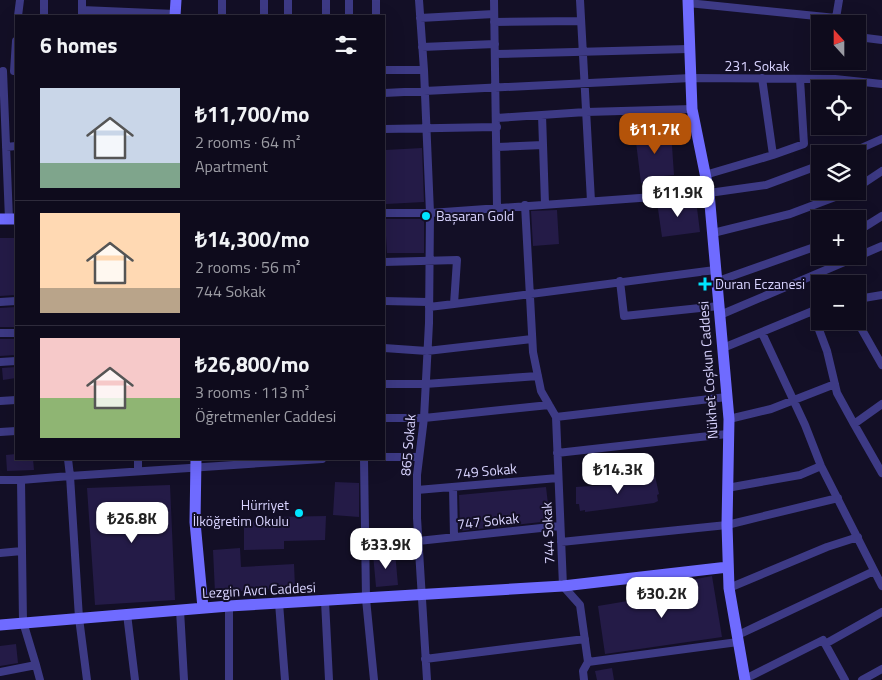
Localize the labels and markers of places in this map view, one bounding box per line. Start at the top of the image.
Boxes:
pin: ₺11.7K [614,112,696,155]
pin: ₺11.9K [637,176,719,218]
place label: Başaran Gold [436,205,514,226]
marker: Başaran Gold [420,210,432,222]
place label: Duran Eczanesi [715,273,805,294]
marker: Duran Eczanesi [699,278,711,290]
pin: ₺14.3K [577,452,659,495]
place label: Hürriyet İlköğretim Okulu [193,494,289,531]
pin: ₺26.8K [91,502,173,544]
marker: Hürriyet İlköğretim Okulu [293,507,305,519]
pin: ₺33.9K [345,528,427,570]
pin: ₺30.2K [621,576,703,619]

